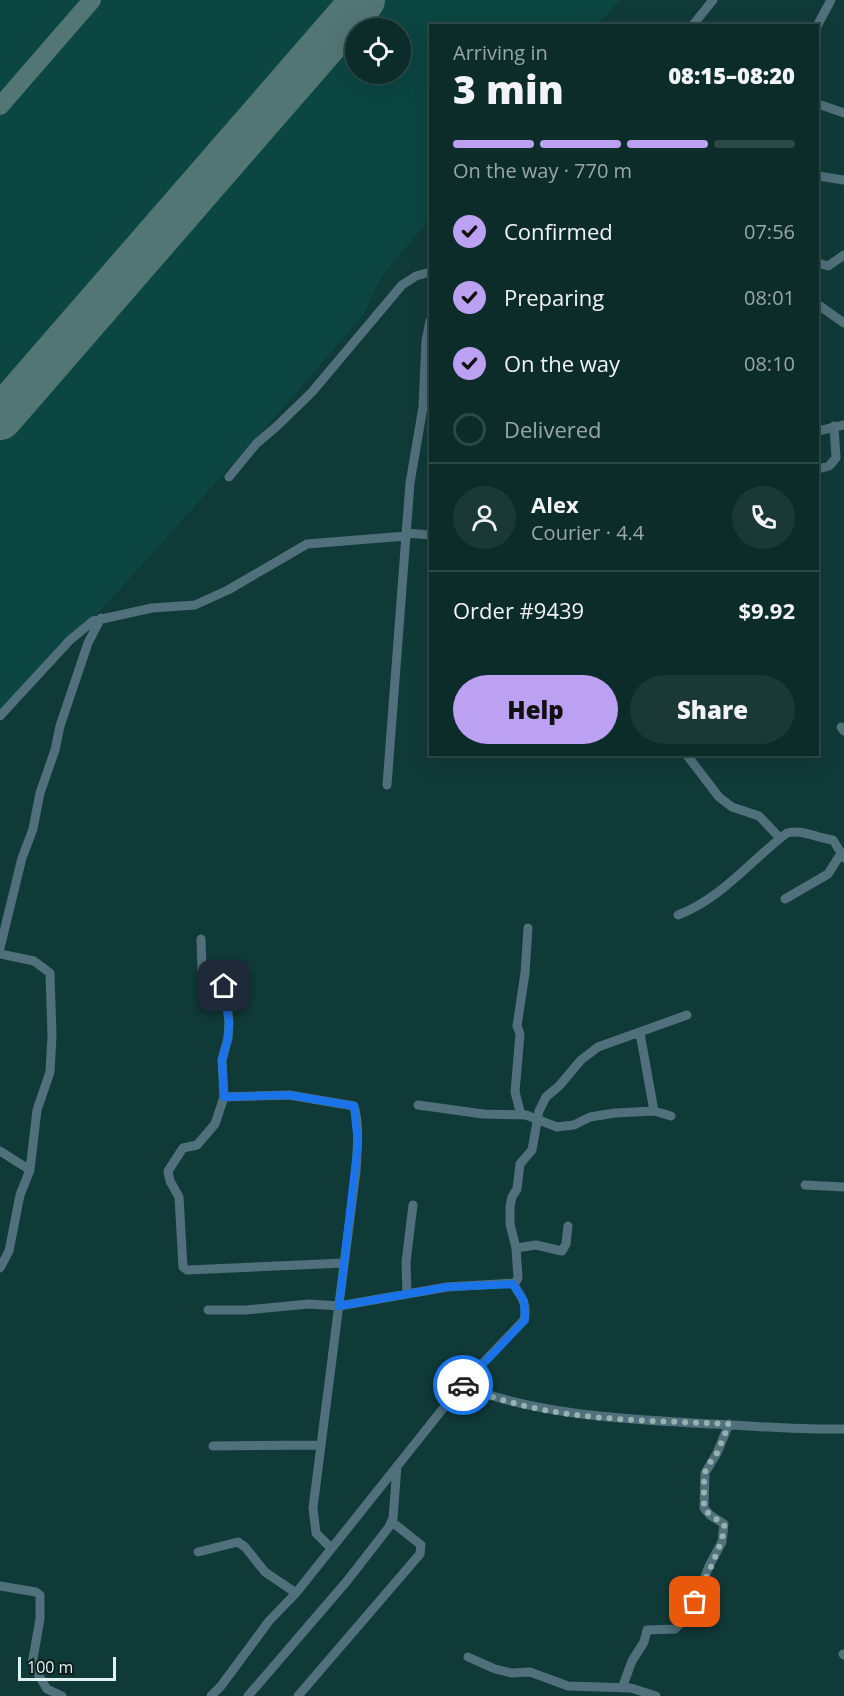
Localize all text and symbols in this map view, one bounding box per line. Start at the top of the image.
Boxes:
map controls [345,18,411,84]
button: locate [345,18,411,84]
text: Arriving in [453,39,548,66]
text: 08:15–08:20 [668,60,795,90]
text: 3 min [453,62,564,115]
text: On the way · 770 m [453,157,632,184]
icon: check [453,215,486,248]
text: Confirmed [504,216,613,246]
text: 07:56 [744,218,795,245]
icon: check [453,281,486,314]
text: Preparing [504,282,604,312]
text: 08:01 [744,284,795,311]
icon: check [453,347,486,380]
text: On the way [504,348,620,378]
text: 08:10 [744,350,795,377]
text: Delivered [504,414,602,444]
button: person [453,486,516,549]
button: phone [732,486,795,549]
text: Alex [531,489,579,519]
text: Courier · 4.4 [531,519,644,546]
text: Order #9439 [453,595,584,625]
text: $9.92 [738,595,795,625]
button: Help [453,675,618,744]
button: Share [630,675,795,744]
pin [198,960,249,1011]
icon: home [207,969,240,1002]
courier [433,1355,493,1415]
icon: car [447,1369,480,1402]
pin [669,1576,720,1627]
icon: bag [678,1585,711,1618]
scale bar [18,1654,116,1682]
text: 100 m [27,1656,73,1678]

